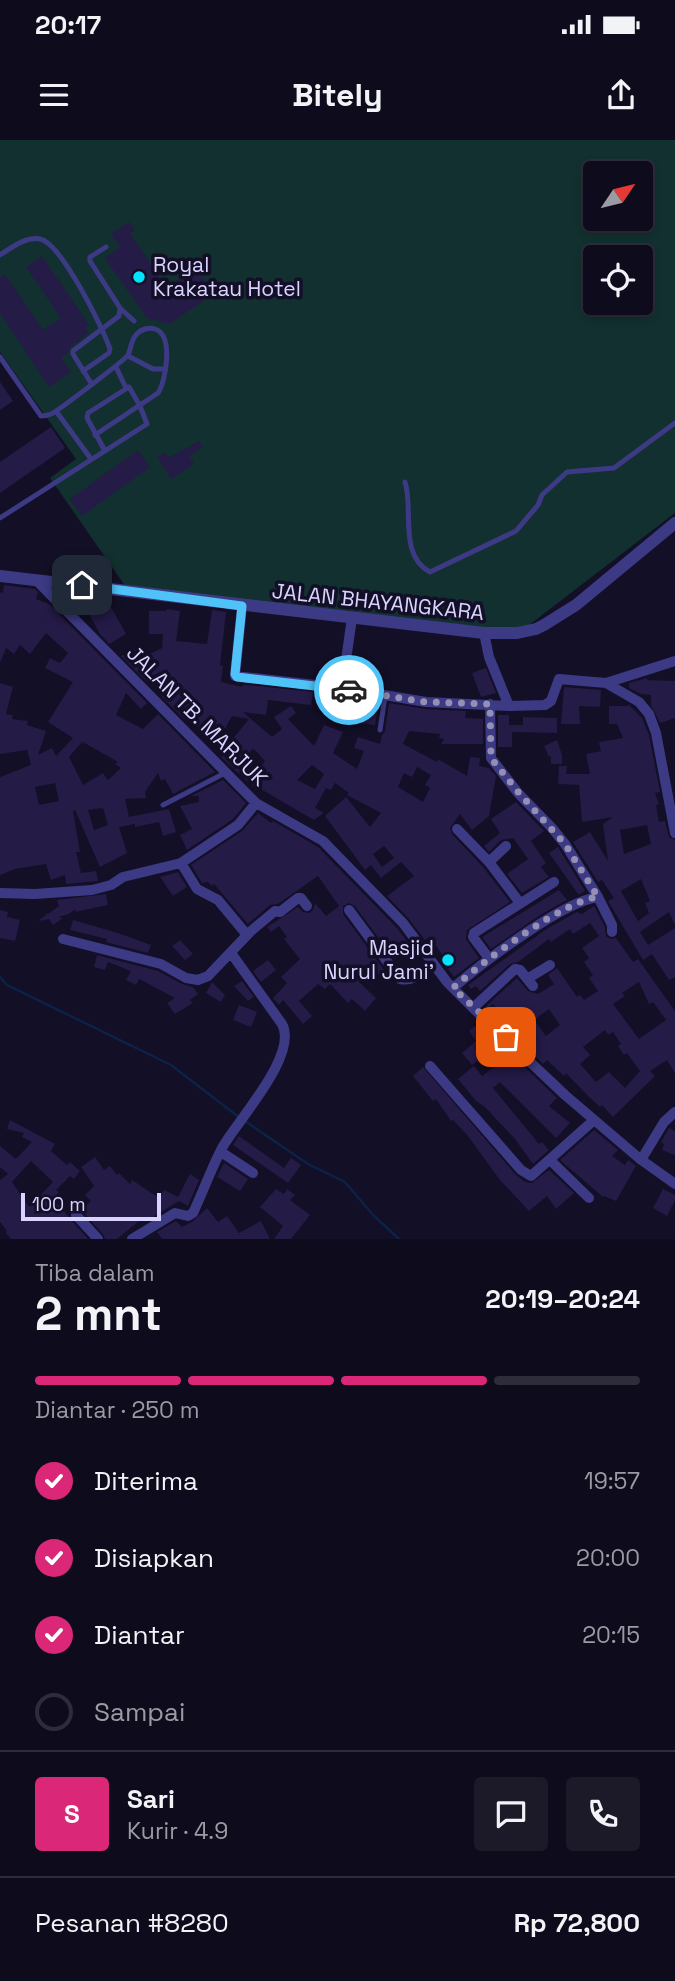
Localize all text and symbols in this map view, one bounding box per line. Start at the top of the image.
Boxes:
text: 20:17 [35,8,101,42]
text: Bitely [292,75,383,115]
icon: menu [35,76,73,114]
icon: share [602,76,640,114]
north arrow [583,161,653,231]
map controls [583,161,653,315]
button: locate [583,245,653,315]
place label: Royal Krakatau Hotel [153,251,301,302]
marker: Royal Krakatau Hotel [131,269,147,285]
pin [52,555,112,615]
icon: home [63,566,101,604]
street label: JALAN BHAYANGKARA [271,577,485,626]
street label: JALAN TB. MARJUK [121,639,274,792]
courier [314,655,384,725]
icon: car [330,671,368,709]
place label: Masjid Nurul Jami' [323,934,434,985]
marker: Masjid Nurul Jami' [440,952,456,968]
pin [476,1007,536,1067]
icon: bag [487,1018,525,1056]
scale bar [21,1190,161,1222]
text: 100 m [32,1192,86,1217]
text: Tiba dalam [35,1258,155,1288]
text: 20:19–20:24 [485,1282,640,1316]
text: 2 mnt [35,1285,162,1343]
text: Diantar · 250 m [35,1395,200,1425]
icon: check [35,1462,73,1500]
text: Diterima [94,1464,198,1498]
text: 19:57 [584,1466,640,1496]
icon: check [35,1539,73,1577]
text: Disiapkan [94,1541,214,1575]
text: 20:00 [576,1543,640,1573]
icon: check [35,1616,73,1654]
text: Diantar [94,1618,185,1652]
text: 20:15 [582,1620,640,1650]
text: Sampai [94,1695,185,1729]
button: chat [474,1777,548,1851]
button: phone [566,1777,640,1851]
text: Sari [127,1782,175,1816]
text: S [64,1797,80,1831]
text: Kurir · 4.9 [127,1816,228,1846]
text: Pesanan #8280 [35,1906,229,1940]
text: Rp 72,800 [514,1906,640,1940]

